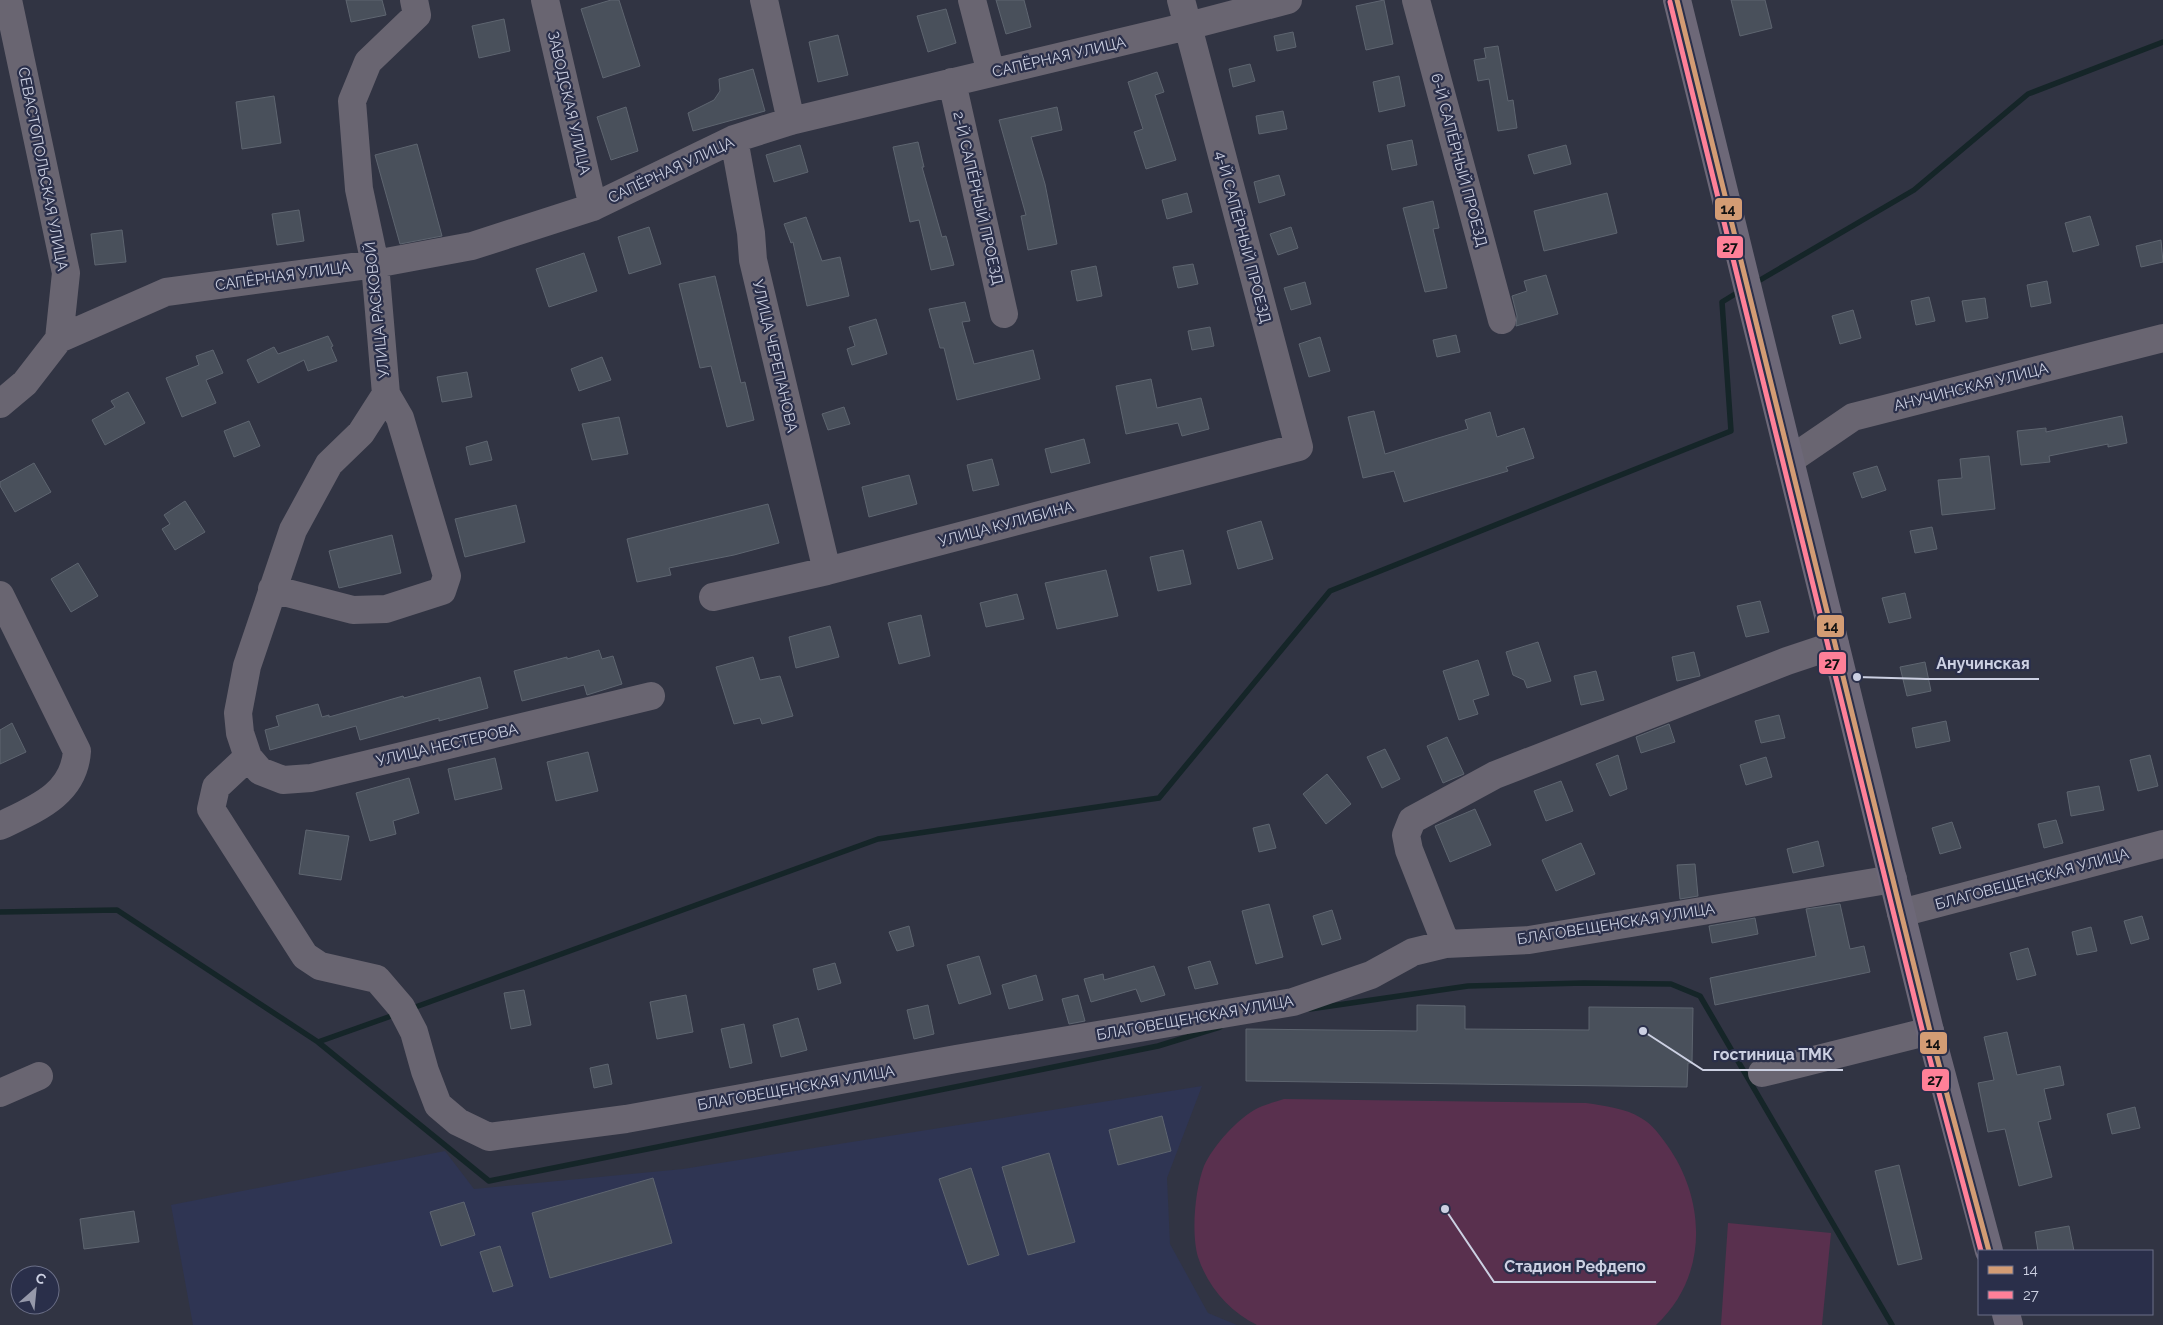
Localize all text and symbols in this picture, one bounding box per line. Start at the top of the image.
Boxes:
street label: ЗАВОДСКАЯ УЛИЦА [544,30,594,176]
street label: САПЁРНАЯ УЛИЦА [990,32,1128,81]
street label: СЕВАСТОПОЛЬСКАЯ УЛИЦА [14,66,72,272]
street label: 6-Й САПЁРНЫЙ ПРОЕЗД [1427,71,1492,249]
street label: 2-Й САПЁРНЫЙ ПРОЕЗД [949,109,1008,287]
street label: САПЁРНАЯ УЛИЦА [605,132,737,207]
street label: 4-Й САПЁРНЫЙ ПРОЕЗД [1211,149,1276,325]
line badge: 14 [1714,197,1743,221]
text: 14 [1721,201,1735,217]
line badge: 27 [1716,235,1744,259]
text: 27 [1722,239,1738,255]
street label: УЛИЦА РАСКОВОЙ [361,241,393,379]
street label: САПЁРНАЯ УЛИЦА [214,257,352,294]
street label: УЛИЦА ЧЕРЕПАНОВА [749,278,801,434]
street label: АНУЧИНСКАЯ УЛИЦА [1892,359,2050,415]
street label: УЛИЦА КУЛИБИНА [936,497,1076,551]
line badge: 14 [1816,614,1845,638]
text: 14 [1824,618,1838,634]
callout: Анучинская [1926,648,2039,679]
line badge: 27 [1818,651,1847,675]
text: Анучинская [1936,654,2030,673]
text: 27 [1824,655,1840,671]
street label: УЛИЦА НЕСТЕРОВА [374,720,520,770]
street label: БЛАГОВЕЩЕНСКАЯ УЛИЦА [1933,844,2131,914]
street label: БЛАГОВЕЩЕНСКАЯ УЛИЦА [1516,899,1716,949]
street label: БЛАГОВЕЩЕНСКАЯ УЛИЦА [1095,992,1295,1044]
line badge: 14 [1919,1031,1948,1055]
text: 14 [1926,1035,1940,1051]
callout: гостиница ТМК [1703,1039,1843,1070]
text: гостиница ТМК [1713,1045,1833,1064]
street label: БЛАГОВЕЩЕНСКАЯ УЛИЦА [696,1062,896,1114]
line badge: 27 [1921,1068,1950,1092]
text: 27 [1927,1072,1943,1088]
legend [1978,1250,2153,1315]
callout: Стадион Рефдепо [1494,1251,1656,1282]
text: Стадион Рефдепо [1504,1257,1646,1276]
text: 14 [2023,1261,2038,1279]
north arrow [10,1265,60,1315]
text: С [33,1269,49,1288]
text: 27 [2023,1286,2039,1304]

